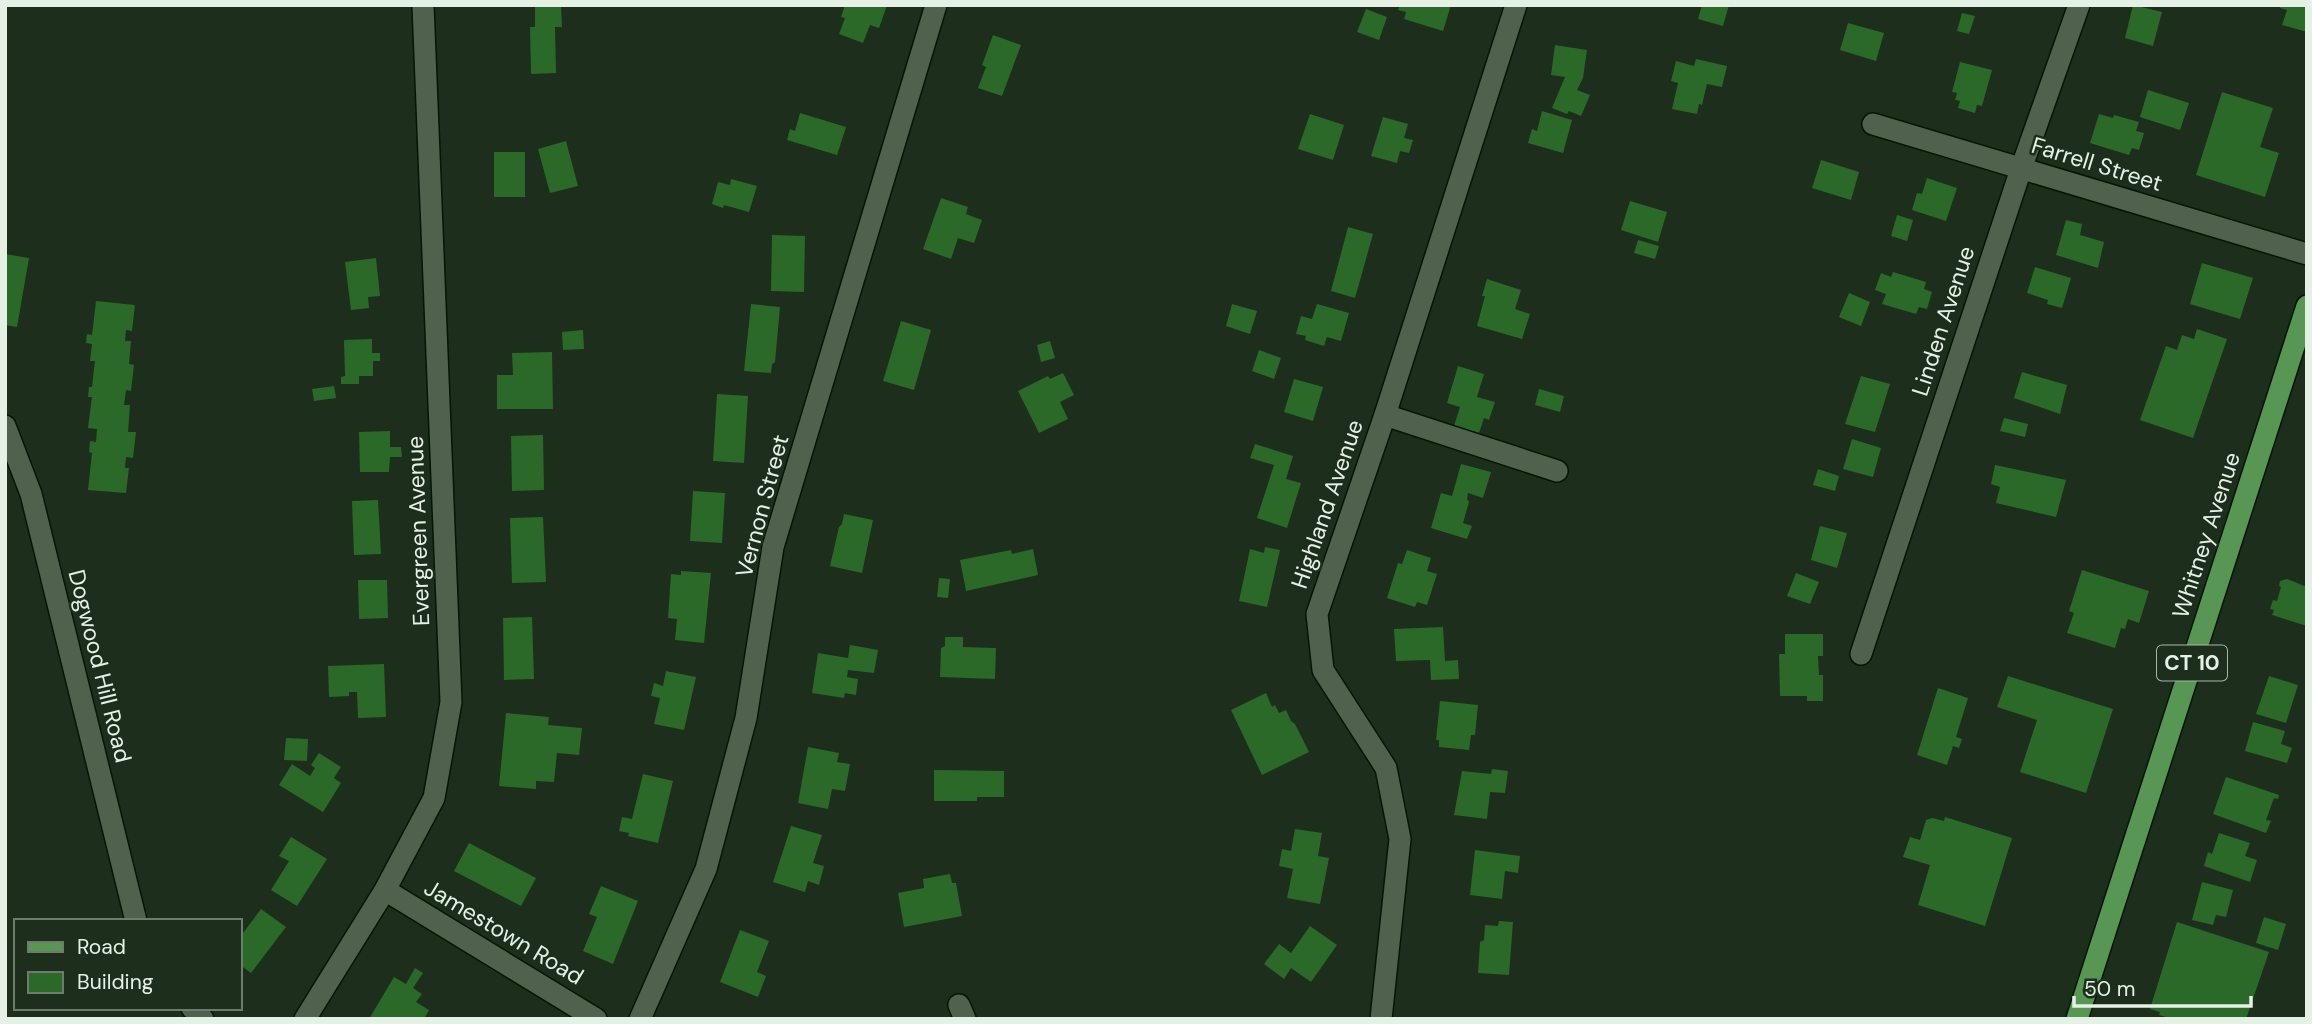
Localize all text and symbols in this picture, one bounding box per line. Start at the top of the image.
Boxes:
street label: Farrell Street [2028,130,2166,198]
street label: Linden Avenue [1905,242,1981,400]
street label: Highland Avenue [1284,416,1370,592]
street label: Vernon Street [729,431,795,581]
street label: Evergreen Avenue [400,435,436,627]
street label: Whitney Avenue [2165,448,2247,622]
street label: Dogwood Hill Road [62,566,138,766]
road number: CT 10 [2157,646,2227,680]
street label: Jamestown Road [419,873,589,991]
legend [14,919,242,1010]
text: Road [77,933,126,961]
scale bar [2074,964,2251,1008]
text: Building [77,968,154,996]
text: 50 m [2084,975,2135,1003]

